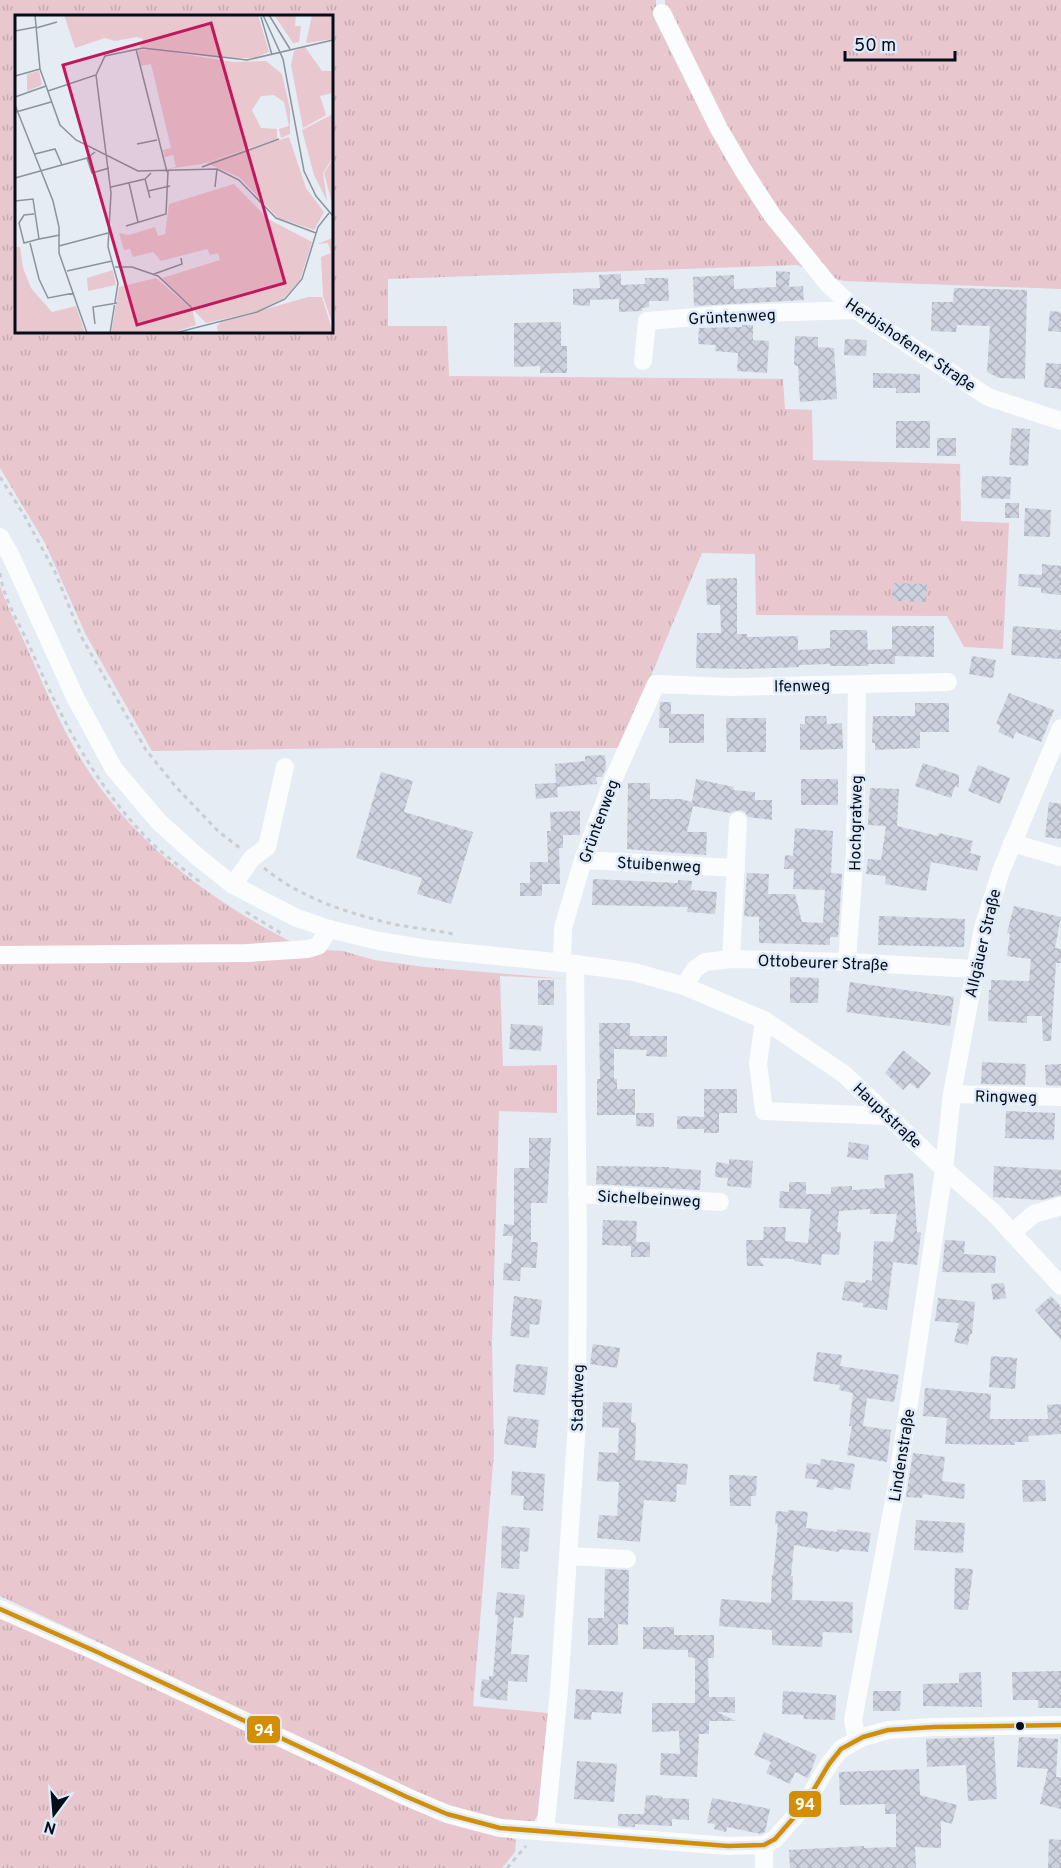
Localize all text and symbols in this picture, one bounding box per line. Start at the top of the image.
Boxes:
inset map [15,15,333,333]
scale bar [845,24,954,62]
text: 50 m [854,35,896,58]
street label: Herbishofener Straße [841,295,979,397]
street label: Grüntenweg [688,306,776,330]
street label: Ifenweg [774,677,830,697]
street label: Hochgratweg [846,775,868,871]
street label: Grüntenweg [575,777,624,866]
street label: Stuibenweg [616,854,701,878]
street label: Allgäuer Straße [962,887,1006,1000]
street label: Ottobeurer Straße [757,952,888,976]
street label: Hauptstraße [848,1079,925,1154]
street label: Ringweg [975,1087,1037,1109]
street label: Sichelbeinweg [597,1187,701,1213]
street label: Stadtweg [568,1364,590,1432]
street label: Lindenstraße [886,1408,920,1503]
line badge: 94 [246,1715,281,1744]
unlabelled marker [1014,1720,1026,1732]
text: 94 [254,1722,274,1742]
north arrow [24,1784,84,1844]
line badge: 94 [788,1790,822,1818]
text: 94 [795,1796,815,1816]
text: N [42,1815,59,1838]

